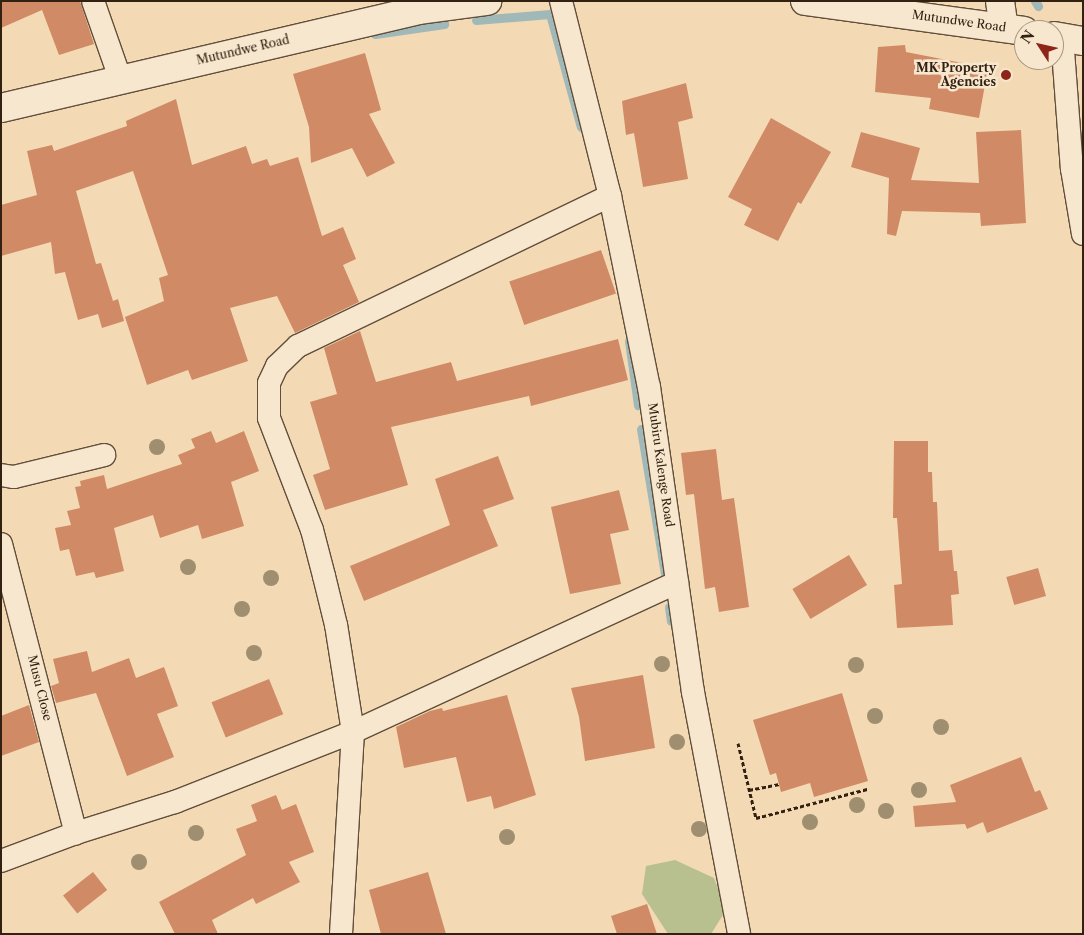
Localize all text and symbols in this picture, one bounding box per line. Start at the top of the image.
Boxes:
street label: Mutundwe Road [911,7,1007,35]
north arrow [1014,20,1064,70]
text: N [1017,27,1038,47]
street label: Mutundwe Road [195,32,291,68]
place label: MK Property Agencies [916,61,996,89]
marker: MK Property Agencies [1000,69,1012,81]
street label: Mubiru Kalenge Road [645,402,677,528]
street label: Musu Close [25,654,55,722]

